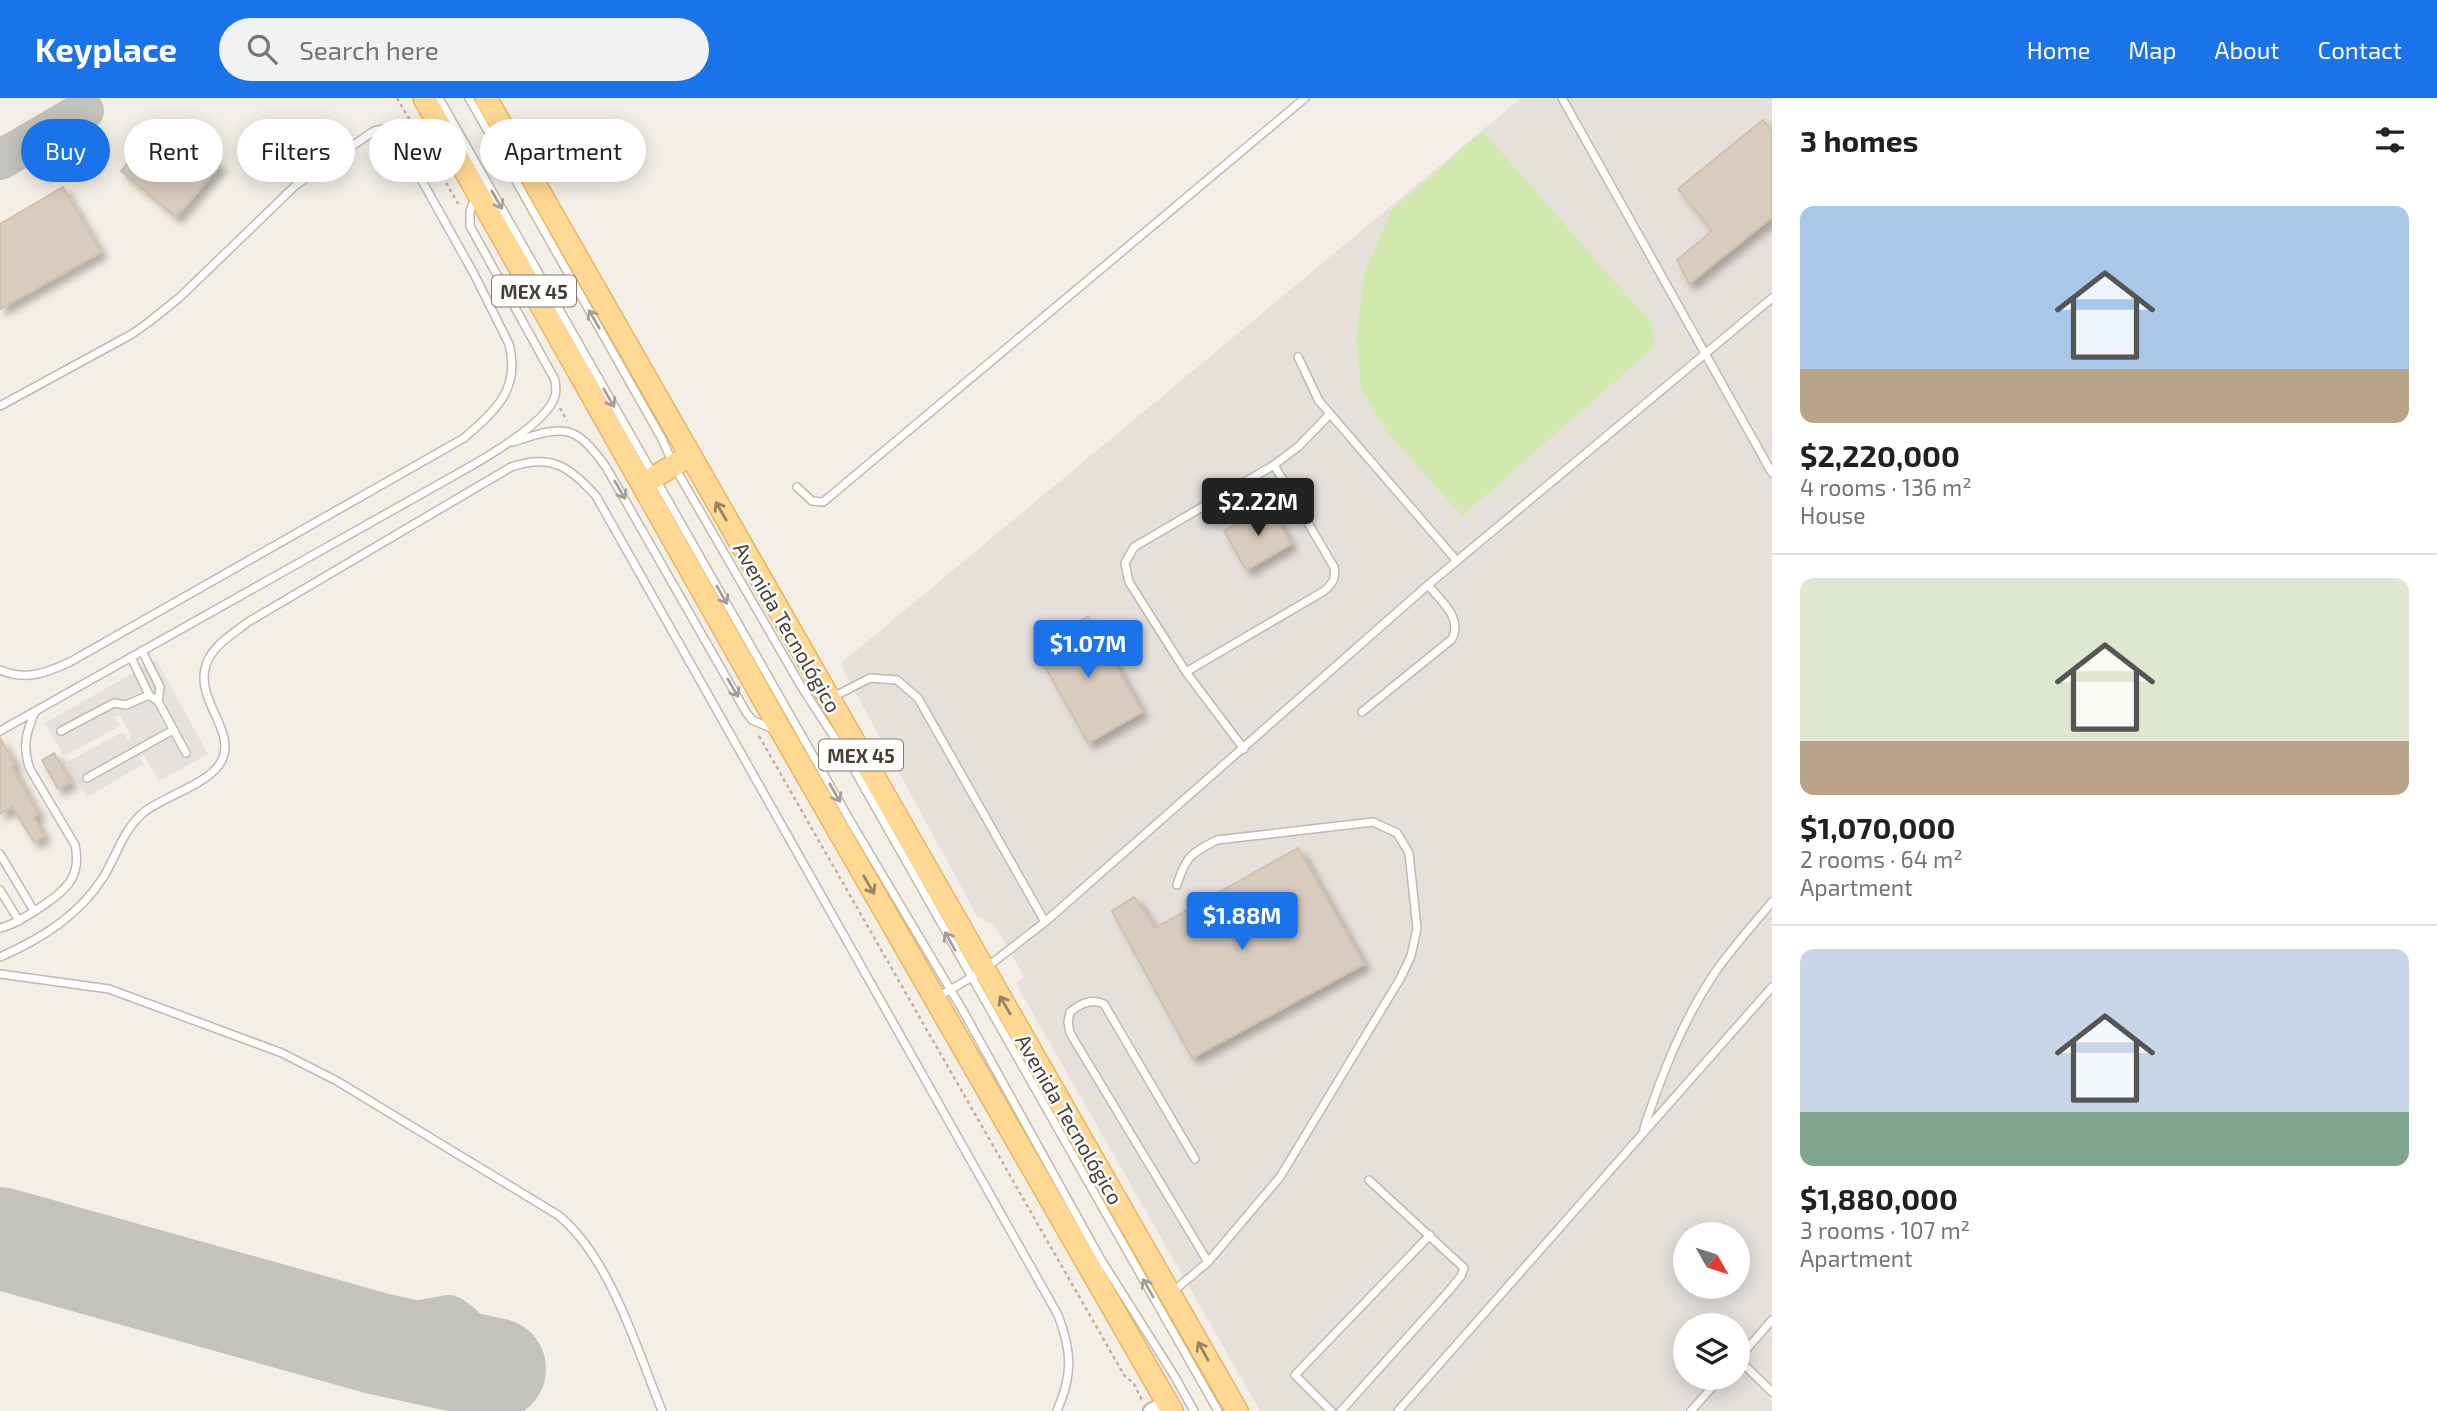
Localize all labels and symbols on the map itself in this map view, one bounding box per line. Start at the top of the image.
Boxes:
one-way arrow [490,189,504,209]
road number: MEX 45 [492,276,576,307]
one-way arrow [587,309,601,329]
one-way arrow [602,387,616,407]
pin: $2.22M [1201,478,1315,538]
one-way arrow [613,480,627,500]
one-way arrow [714,501,728,521]
street label: Avenida Tecnológico [729,537,847,717]
one-way arrow [715,585,729,605]
pin: $1.07M [1031,620,1145,680]
one-way arrow [726,677,740,697]
road number: MEX 45 [819,740,903,770]
one-way arrow [829,782,842,803]
one-way arrow [863,874,876,895]
pin: $1.88M [1185,892,1299,952]
one-way arrow [943,931,956,952]
one-way arrow [998,996,1012,1016]
street label: Avenida Tecnológico [1011,1029,1129,1209]
north arrow [1673,1222,1750,1298]
one-way arrow [1141,1278,1155,1298]
one-way arrow [1196,1342,1210,1362]

